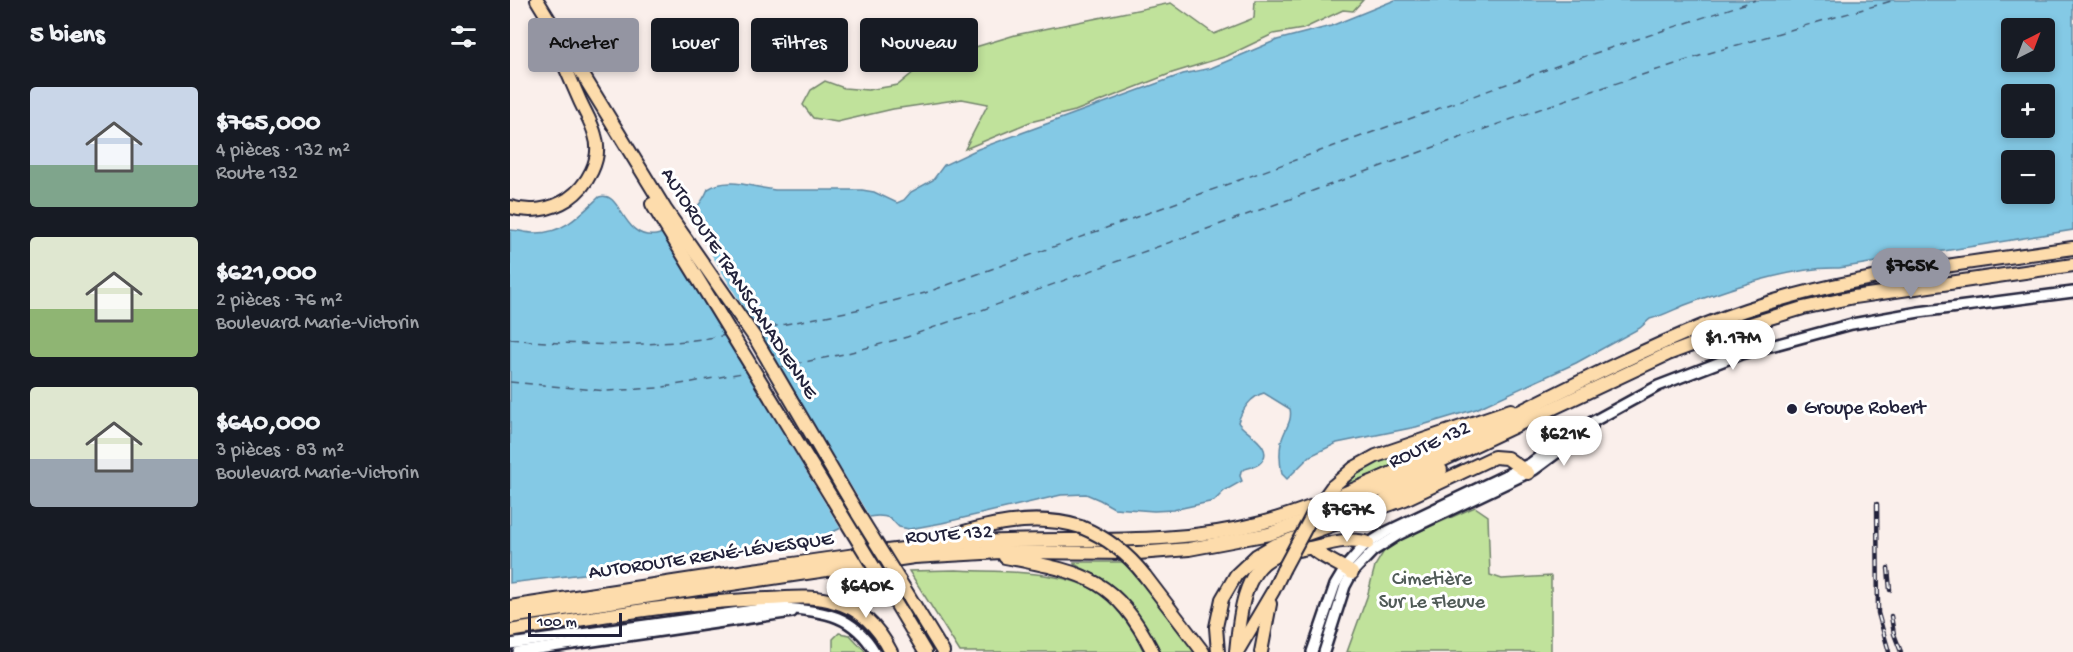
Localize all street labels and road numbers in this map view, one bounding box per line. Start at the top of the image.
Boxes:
street label: AUTOROUTE TRANSCANADIENNE [655,164,822,405]
street label: ROUTE 132 [1386,417,1475,475]
street label: ROUTE 132 [905,521,993,551]
street label: AUTOROUTE RENÉ-LÉVESQUE [587,527,836,586]

